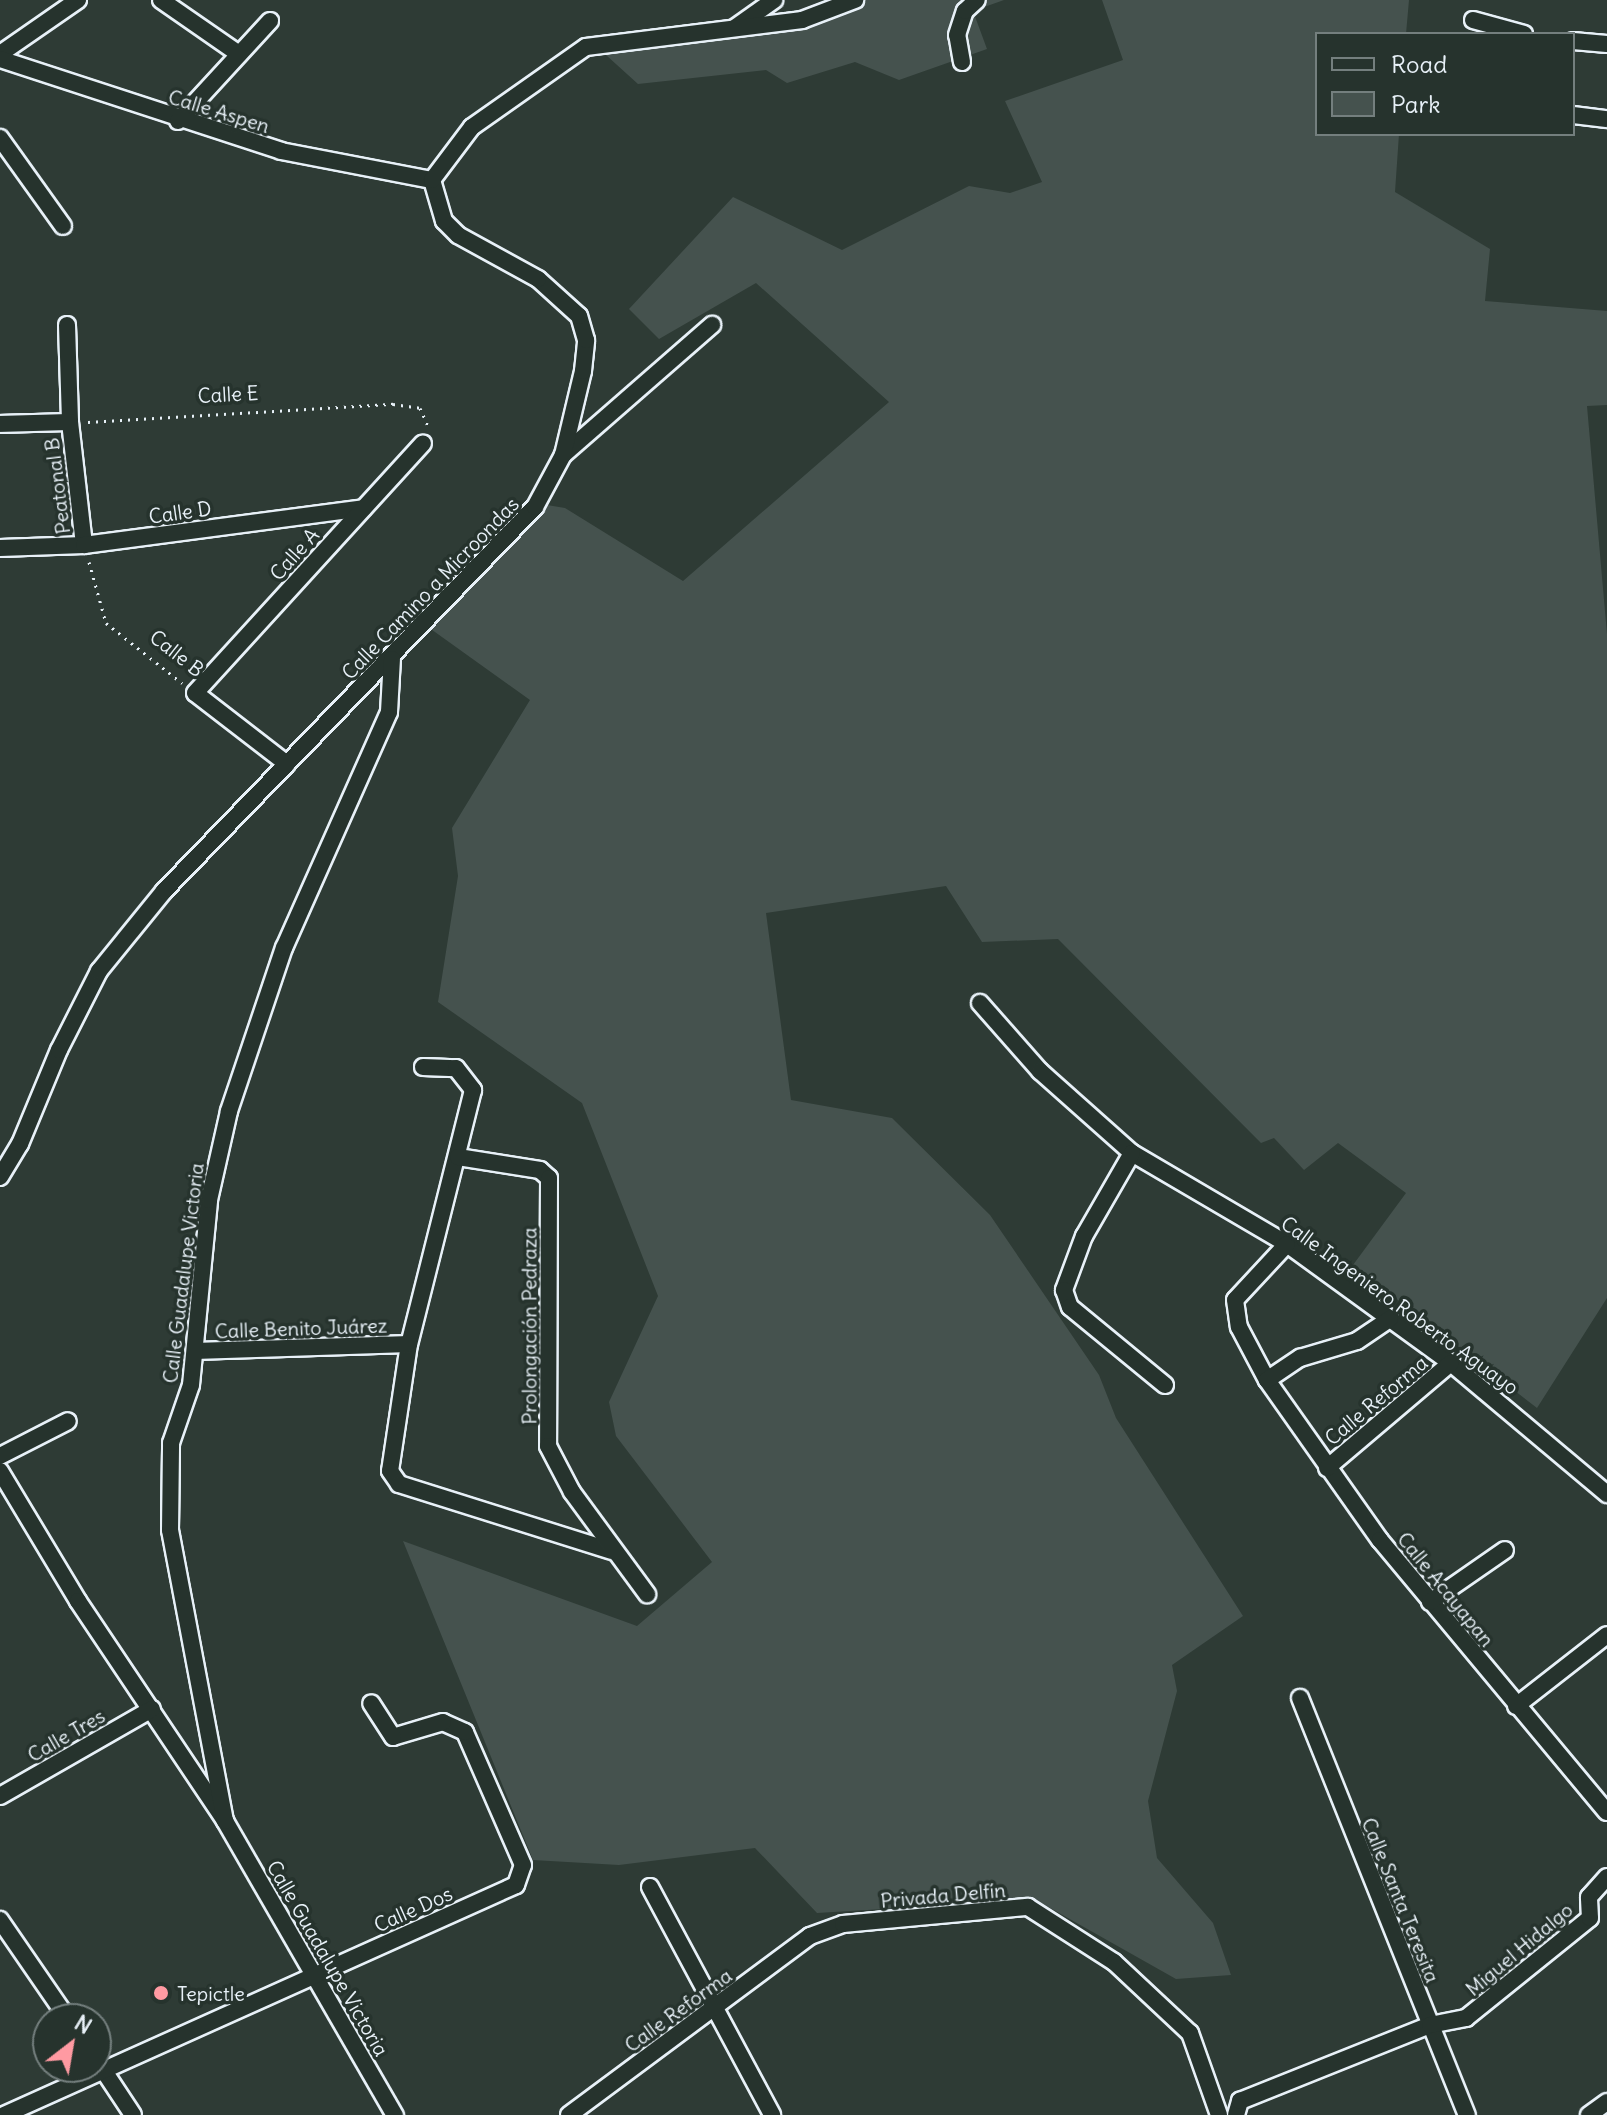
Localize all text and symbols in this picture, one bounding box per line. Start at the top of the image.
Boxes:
legend [1315,32,1575,136]
text: Road [1391,49,1447,79]
street label: Calle Aspen [165,84,273,138]
text: Park [1391,89,1441,119]
street label: Calle E [197,380,259,408]
street label: Peatonal B [39,437,75,535]
street label: Calle Camino a Microondas [337,492,523,684]
street label: Calle D [147,496,213,528]
street label: Calle A [264,523,324,585]
street label: Calle B [145,624,209,682]
street label: Calle Guadalupe Victoria [158,1161,208,1385]
street label: Calle Ingeniero Roberto Aguayo [1276,1211,1524,1399]
street label: Prolongación Pedraza [517,1227,541,1425]
street label: Calle Benito Juárez [214,1313,388,1343]
street label: Calle Reforma [1320,1350,1432,1450]
street label: Calle Acayapan [1393,1527,1499,1651]
street label: Calle Tres [23,1703,109,1767]
street label: Calle Santa Teresita [1357,1814,1445,1986]
street label: Calle Guadalupe Victoria [262,1856,394,2060]
street label: Privada Delfín [879,1878,1007,1912]
street label: Calle Dos [370,1881,456,1937]
street label: Miguel Hidalgo [1461,1897,1577,2001]
street label: Calle Reforma [620,1963,736,2057]
place label: Tepictle [177,1981,245,2005]
marker: Tepictle [152,1984,170,2002]
north arrow [32,2003,112,2083]
text: N [70,2008,97,2040]

